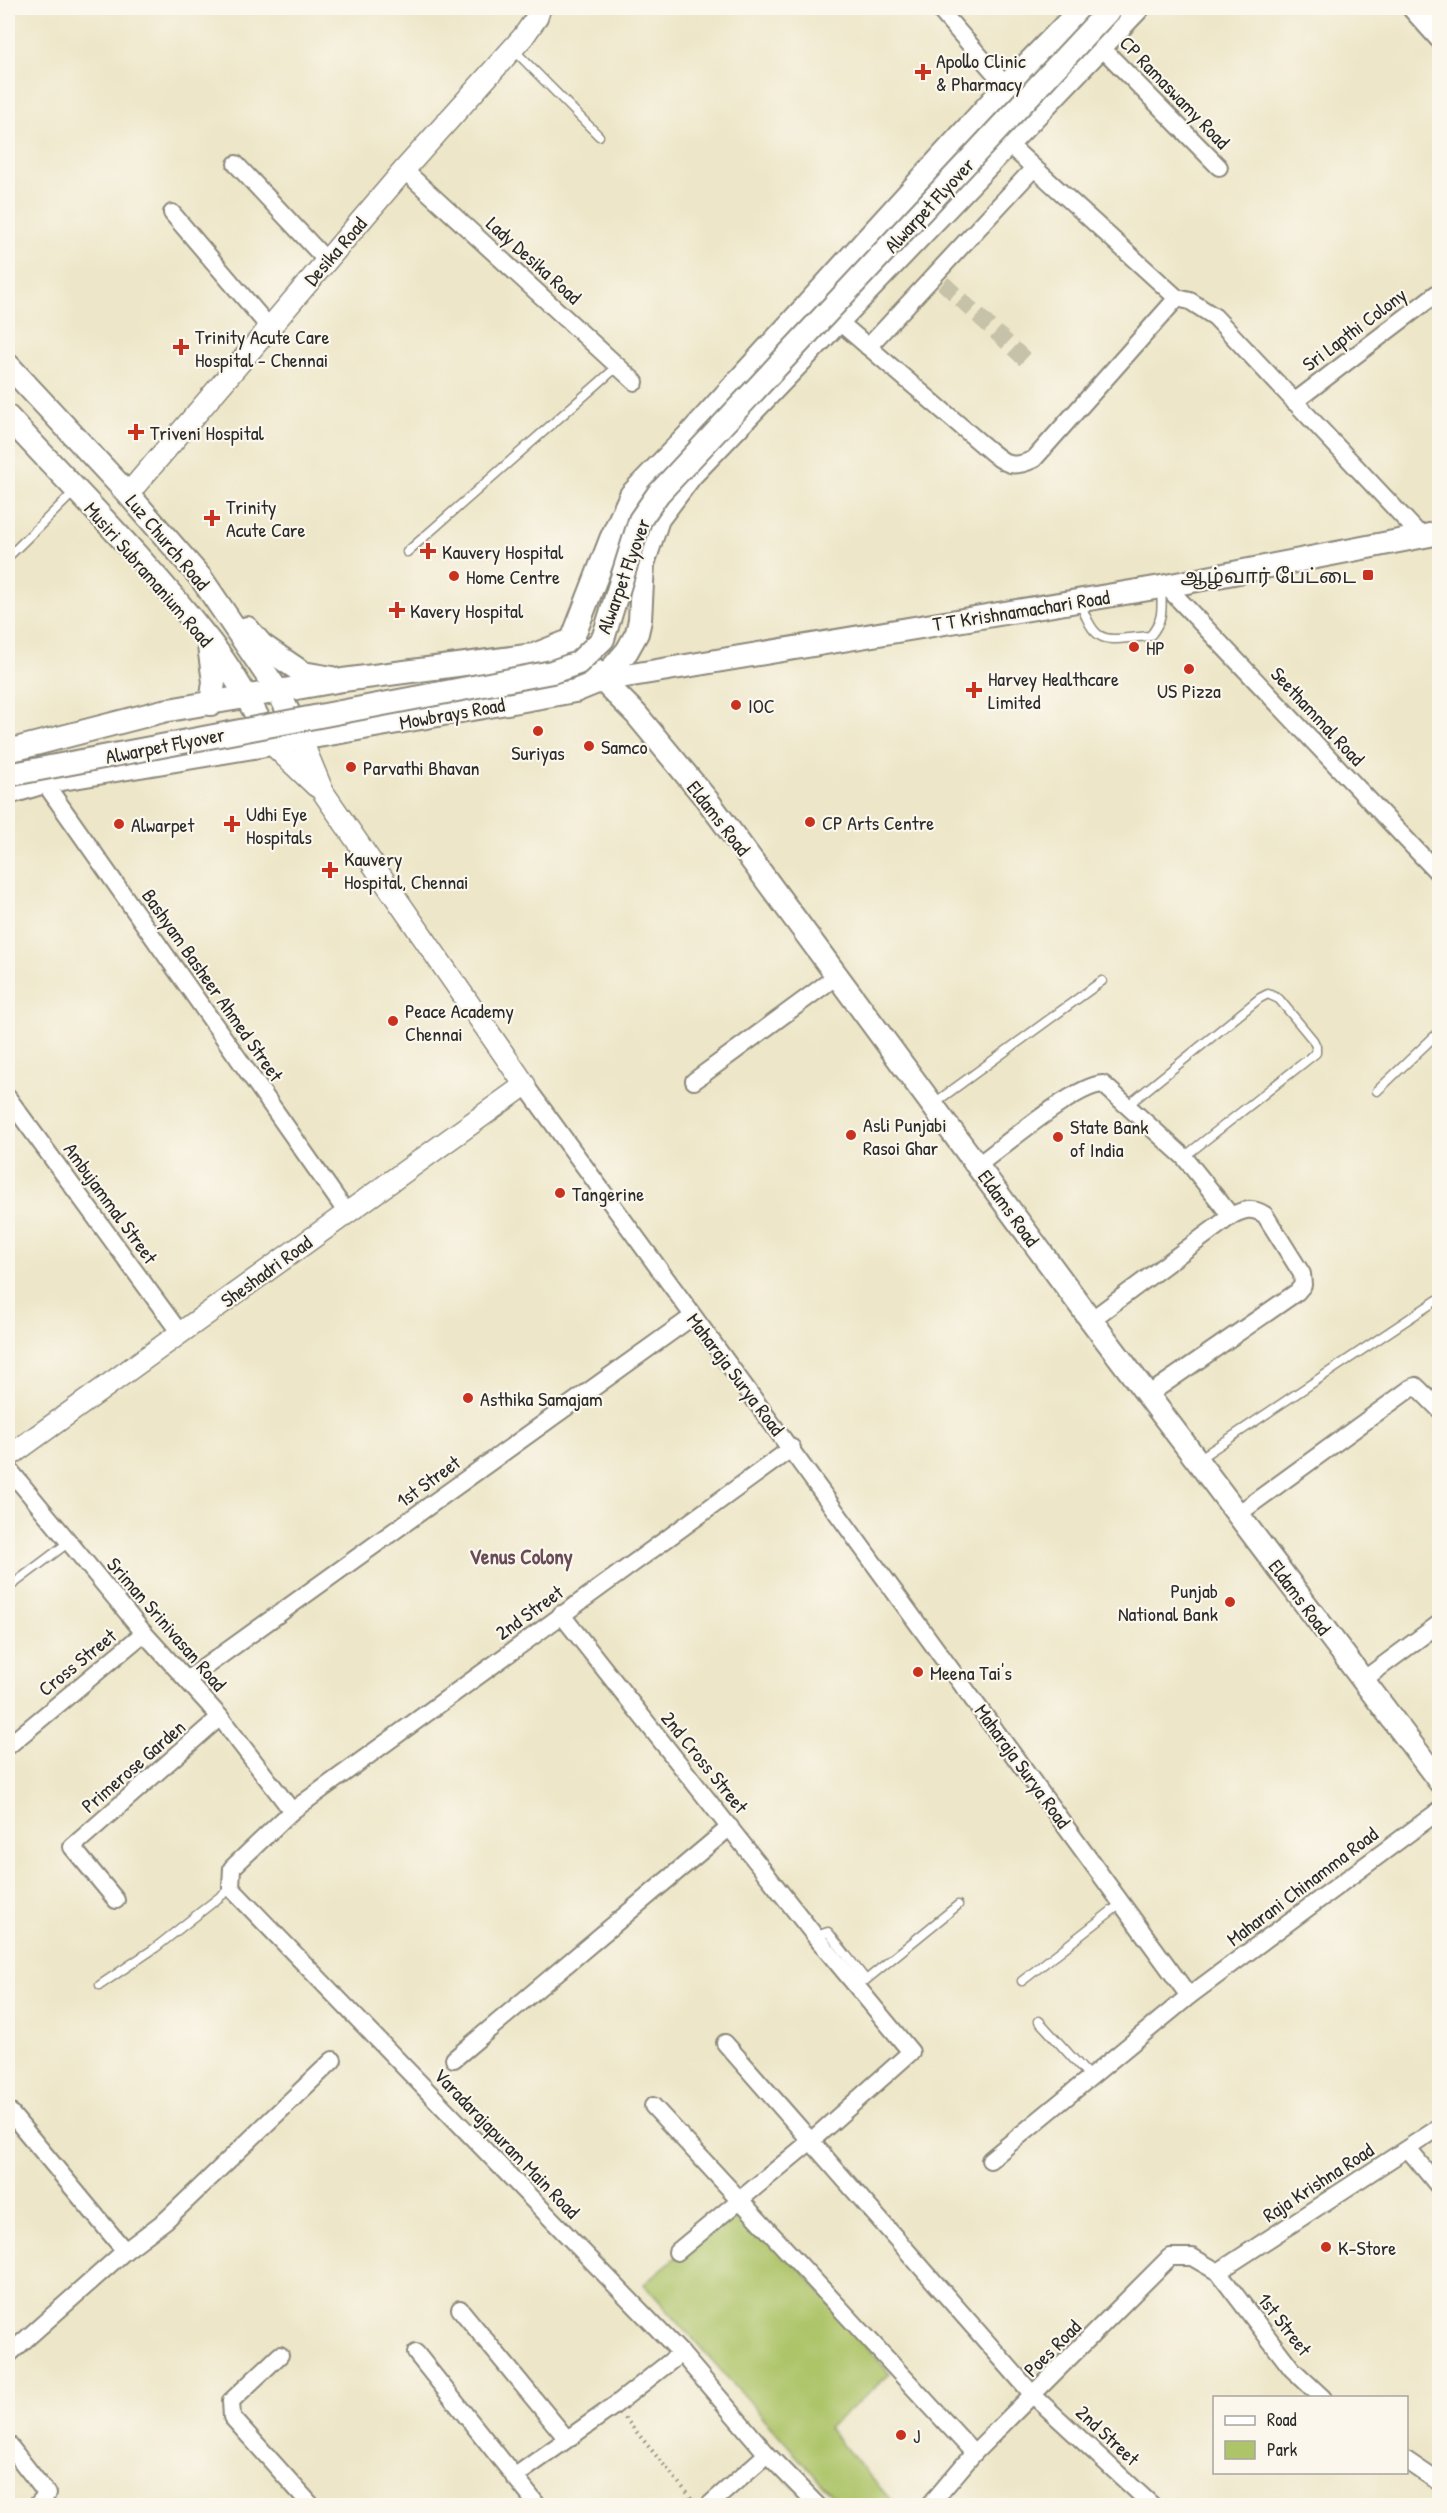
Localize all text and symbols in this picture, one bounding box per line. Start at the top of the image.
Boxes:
street label: CP Ramaswamy Road [1114,29,1236,155]
place label: Apollo Clinic & Pharmacy [936,47,1026,97]
marker: Apollo Clinic & Pharmacy [914,63,932,81]
street label: Alwarpet Flyover [878,151,980,258]
street label: Lady Desika Road [481,210,588,310]
street label: Desika Road [298,211,373,291]
street label: Sri Lapthi Colony [1296,281,1412,377]
place label: Trinity Acute Care Hospital - Chennai [195,323,329,373]
marker: Trinity Acute Care Hospital - Chennai [172,338,190,356]
place label: Triveni Hospital [150,419,264,446]
marker: Triveni Hospital [127,423,145,441]
street label: Luz Church Road [120,488,216,596]
place label: Trinity Acute Care [226,493,305,543]
street label: Musiri Subramanium Road [79,496,220,652]
marker: Trinity Acute Care [203,509,221,527]
street label: Alwarpet Flyover [590,514,656,637]
place label: Kauvery Hospital [442,538,564,565]
marker: Kauvery Hospital [419,542,437,560]
place label: ஆழ்வார் பேட்டை [1181,562,1356,590]
place label: Home Centre [466,563,560,590]
marker: ஆழ்வார் பேட்டை [1361,568,1375,582]
marker: Home Centre [447,569,461,583]
street label: T T Krishnamachari Road [931,583,1111,637]
place label: Kavery Hospital [410,597,524,624]
marker: Kavery Hospital [388,601,406,619]
place label: HP [1146,634,1165,661]
marker: HP [1127,640,1141,654]
street label: Seethammal Road [1265,661,1371,771]
marker: US Pizza [1182,662,1196,676]
place label: Harvey Healthcare Limited [988,665,1119,715]
place label: US Pizza [1157,677,1221,704]
marker: Harvey Healthcare Limited [965,681,983,699]
street label: Mowbrays Road [397,690,507,736]
place label: IOC [748,692,775,719]
marker: IOC [729,698,743,712]
street label: Alwarpet Flyover [103,720,227,770]
marker: Suriyas [531,724,545,738]
place label: Samco [601,733,647,760]
place label: Suriyas [511,739,565,766]
marker: Samco [582,739,596,753]
place label: Parvathi Bhavan [363,754,480,781]
marker: Parvathi Bhavan [344,760,358,774]
street label: Eldams Road [681,775,757,861]
place label: Udhi Eye Hospitals [246,800,312,850]
place label: CP Arts Centre [822,809,934,836]
place label: Alwarpet [131,811,195,838]
marker: Udhi Eye Hospitals [223,815,241,833]
marker: CP Arts Centre [803,815,817,829]
marker: Alwarpet [112,817,126,831]
place label: Kauvery Hospital, Chennai [344,845,469,895]
marker: Kauvery Hospital, Chennai [321,861,339,879]
street label: Bashyam Basheer Ahmed Street [136,883,291,1088]
place label: Peace Academy Chennai [405,997,514,1047]
marker: Peace Academy Chennai [386,1014,400,1028]
place label: Asli Punjabi Rasoi Ghar [863,1111,947,1161]
place label: State Bank of India [1070,1113,1149,1163]
marker: Asli Punjabi Rasoi Ghar [844,1128,858,1142]
marker: State Bank of India [1051,1130,1065,1144]
street label: Ambujammal Street [58,1137,165,1270]
street label: Eldams Road [972,1164,1046,1252]
place label: Tangerine [572,1180,644,1207]
marker: Tangerine [553,1186,567,1200]
street label: Sheshadri Road [215,1229,317,1313]
street label: Maharaja Surya Road [681,1307,791,1441]
place label: Asthika Samajam [480,1385,603,1412]
marker: Asthika Samajam [461,1391,475,1405]
street label: 1st Street [391,1448,466,1513]
district label: Venus Colony [469,1542,573,1572]
street label: Sriman Srinivasan Road [101,1551,233,1697]
street label: Eldams Road [1263,1554,1338,1641]
place label: Punjab National Bank [1118,1577,1218,1627]
street label: 2nd Street [490,1578,569,1646]
marker: Punjab National Bank [1223,1595,1237,1609]
street label: Cross Street [32,1621,123,1702]
place label: Meena Tai's [930,1659,1012,1686]
marker: Meena Tai's [911,1665,925,1679]
street label: Maharaja Surya Road [969,1699,1077,1834]
street label: 2nd Cross Street [655,1705,755,1820]
street label: Primerose Garden [75,1713,191,1819]
street label: Maharani Chinamma Road [1221,1820,1383,1952]
street label: Varadarajapuram Main Road [428,2062,586,2224]
street label: Raja Krishna Road [1257,2136,1379,2228]
place label: K-Store [1338,2234,1396,2261]
marker: K-Store [1319,2240,1333,2254]
street label: 1st Street [1252,2287,1319,2362]
street label: Poes Road [1017,2313,1087,2383]
legend [1213,2396,1408,2474]
street label: 2nd Street [1070,2399,1146,2472]
text: Road [1267,2407,1297,2432]
place label: J [913,2422,920,2449]
marker: J [894,2428,908,2442]
text: Park [1267,2437,1298,2462]

